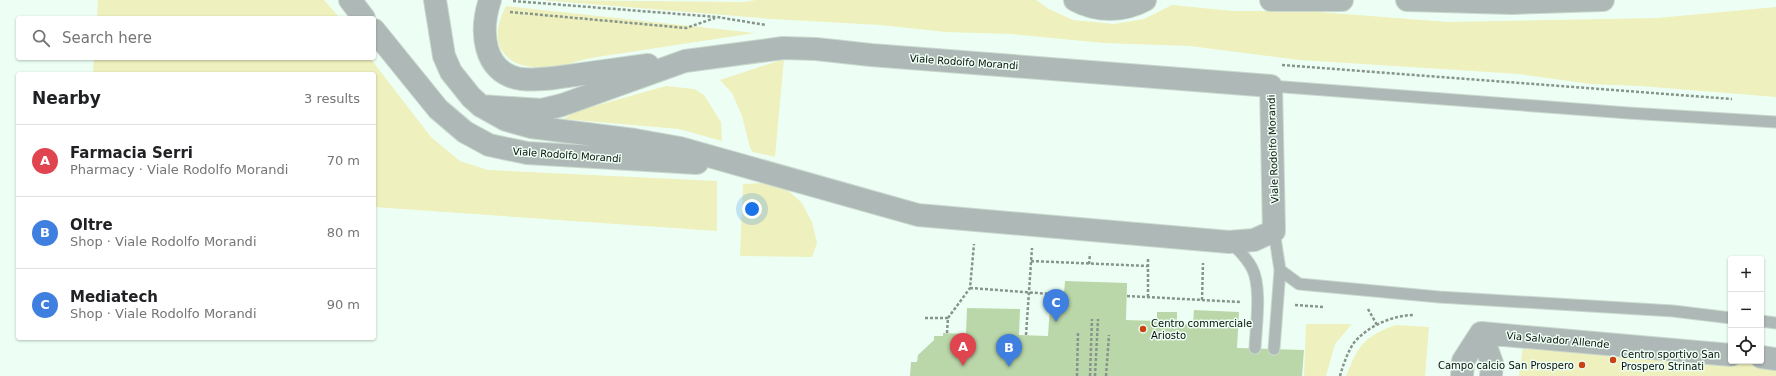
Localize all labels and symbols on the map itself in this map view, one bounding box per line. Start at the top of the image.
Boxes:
street label: Viale Rodolfo Morandi [909,53,1019,71]
street label: Viale Rodolfo Morandi [1266,94,1280,204]
street label: Viale Rodolfo Morandi [512,146,622,164]
your location [742,199,762,219]
pin: C [1043,289,1069,322]
place label: Centro commerciale Ariosto [1151,318,1252,341]
marker: Centro commerciale Ariosto [1138,324,1148,334]
street label: Via Salvador Allende [1506,330,1610,350]
pin: A [950,333,976,366]
pin: B [996,334,1022,367]
place label: Centro sportivo San Prospero Strinati [1621,349,1720,372]
marker: Centro sportivo San Prospero Strinati [1608,355,1618,365]
place label: Campo calcio San Prospero [1438,360,1574,371]
marker: Campo calcio San Prospero [1577,360,1587,370]

